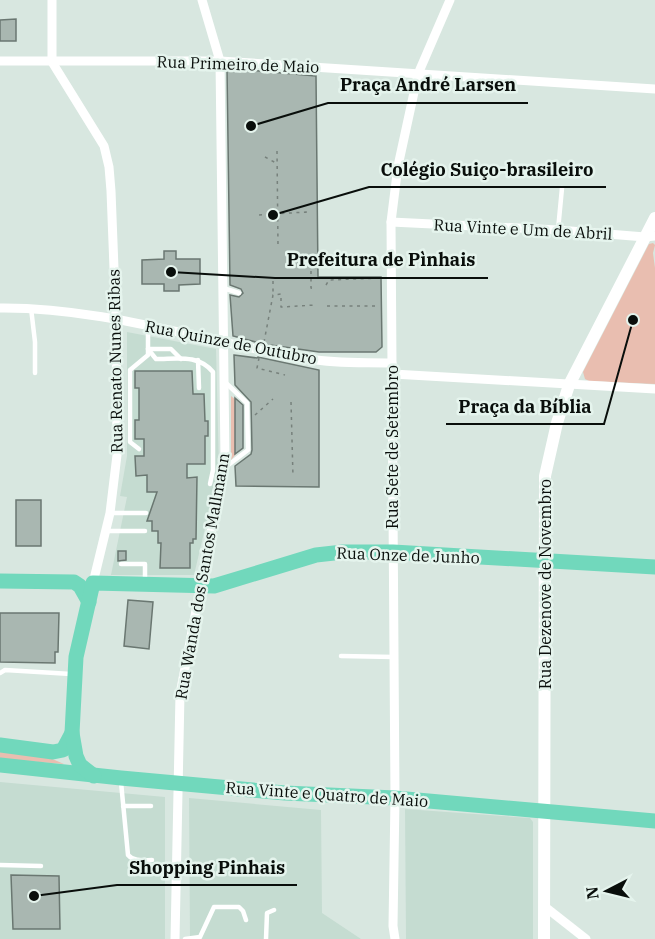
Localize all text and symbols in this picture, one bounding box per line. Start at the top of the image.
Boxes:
street label: Rua Primeiro de Maio [156,51,320,77]
callout: Praça André Larsen [328,67,528,103]
text: Praça André Larsen [340,73,516,96]
callout: Colégio Suiço-brasileiro [369,151,606,187]
text: Colégio Suiço-brasileiro [380,158,594,181]
street label: Rua Vinte e Um de Abril [433,214,613,244]
callout: Prefeitura de Pìnhais [275,242,488,278]
text: Prefeitura de Pìnhais [287,248,475,271]
street label: Rua Renato Nunes Ribas [103,269,127,453]
street label: Rua Quinze de Outubro [143,316,319,368]
street label: Rua Sete de Setembro [382,365,402,529]
callout: Praça da Bíblia [446,388,604,424]
text: Praça da Bíblia [458,395,592,418]
street label: Rua Wanda dos Santos Mallmann [170,451,234,701]
street label: Rua Dezenove de Novembro [535,479,555,689]
street label: Rua Onze de Junho [336,543,480,567]
street label: Rua Vinte e Quatro de Maio [225,777,429,811]
callout: Shopping Pinhais [117,849,297,885]
text: Shopping Pinhais [129,856,285,879]
north arrow [577,861,637,921]
text: N [581,885,603,900]

